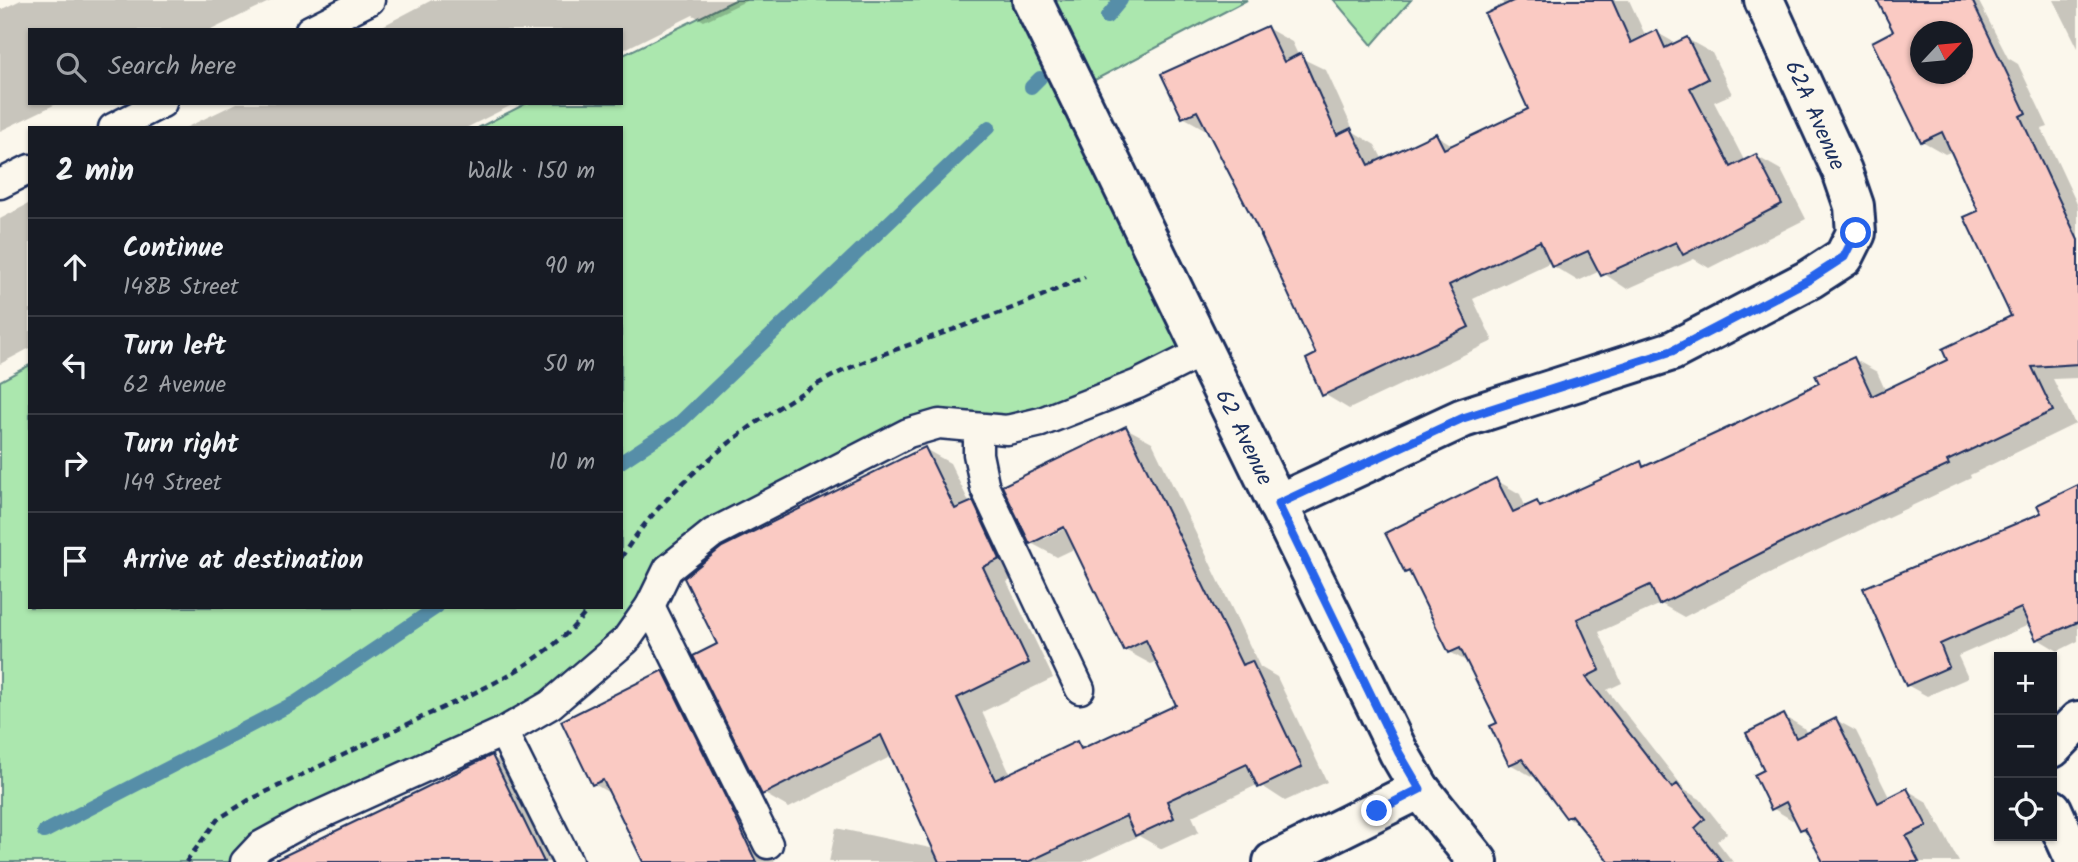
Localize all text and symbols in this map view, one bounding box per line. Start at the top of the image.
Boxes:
north arrow [1910,21,1973,84]
search box [28,28,623,105]
text: Search here [108,46,236,88]
icon: search [52,48,90,86]
street label: 62A Avenue [1774,55,1854,177]
text: 2 min [56,148,134,196]
text: Walk · 150 m [467,154,595,190]
route start [1840,217,1871,248]
text: Continue [123,228,224,270]
icon: ahead [56,248,94,286]
text: 90 m [545,249,595,285]
text: 148B Street [123,270,239,306]
text: Turn left [123,326,226,368]
icon: left [56,346,94,384]
text: 50 m [544,347,595,383]
text: 62 Avenue [123,368,226,404]
street label: 62 Avenue [1204,383,1282,492]
text: Turn right [123,424,239,466]
icon: right [56,444,94,482]
text: 10 m [549,445,595,481]
text: 149 Street [123,466,222,502]
text: Arrive at destination [123,540,363,582]
icon: arrive [56,542,94,580]
map controls [1994,652,2057,841]
button: + [1994,652,2057,715]
button: − [1994,715,2057,778]
button: locate [1994,778,2057,841]
route end [1361,795,1392,826]

